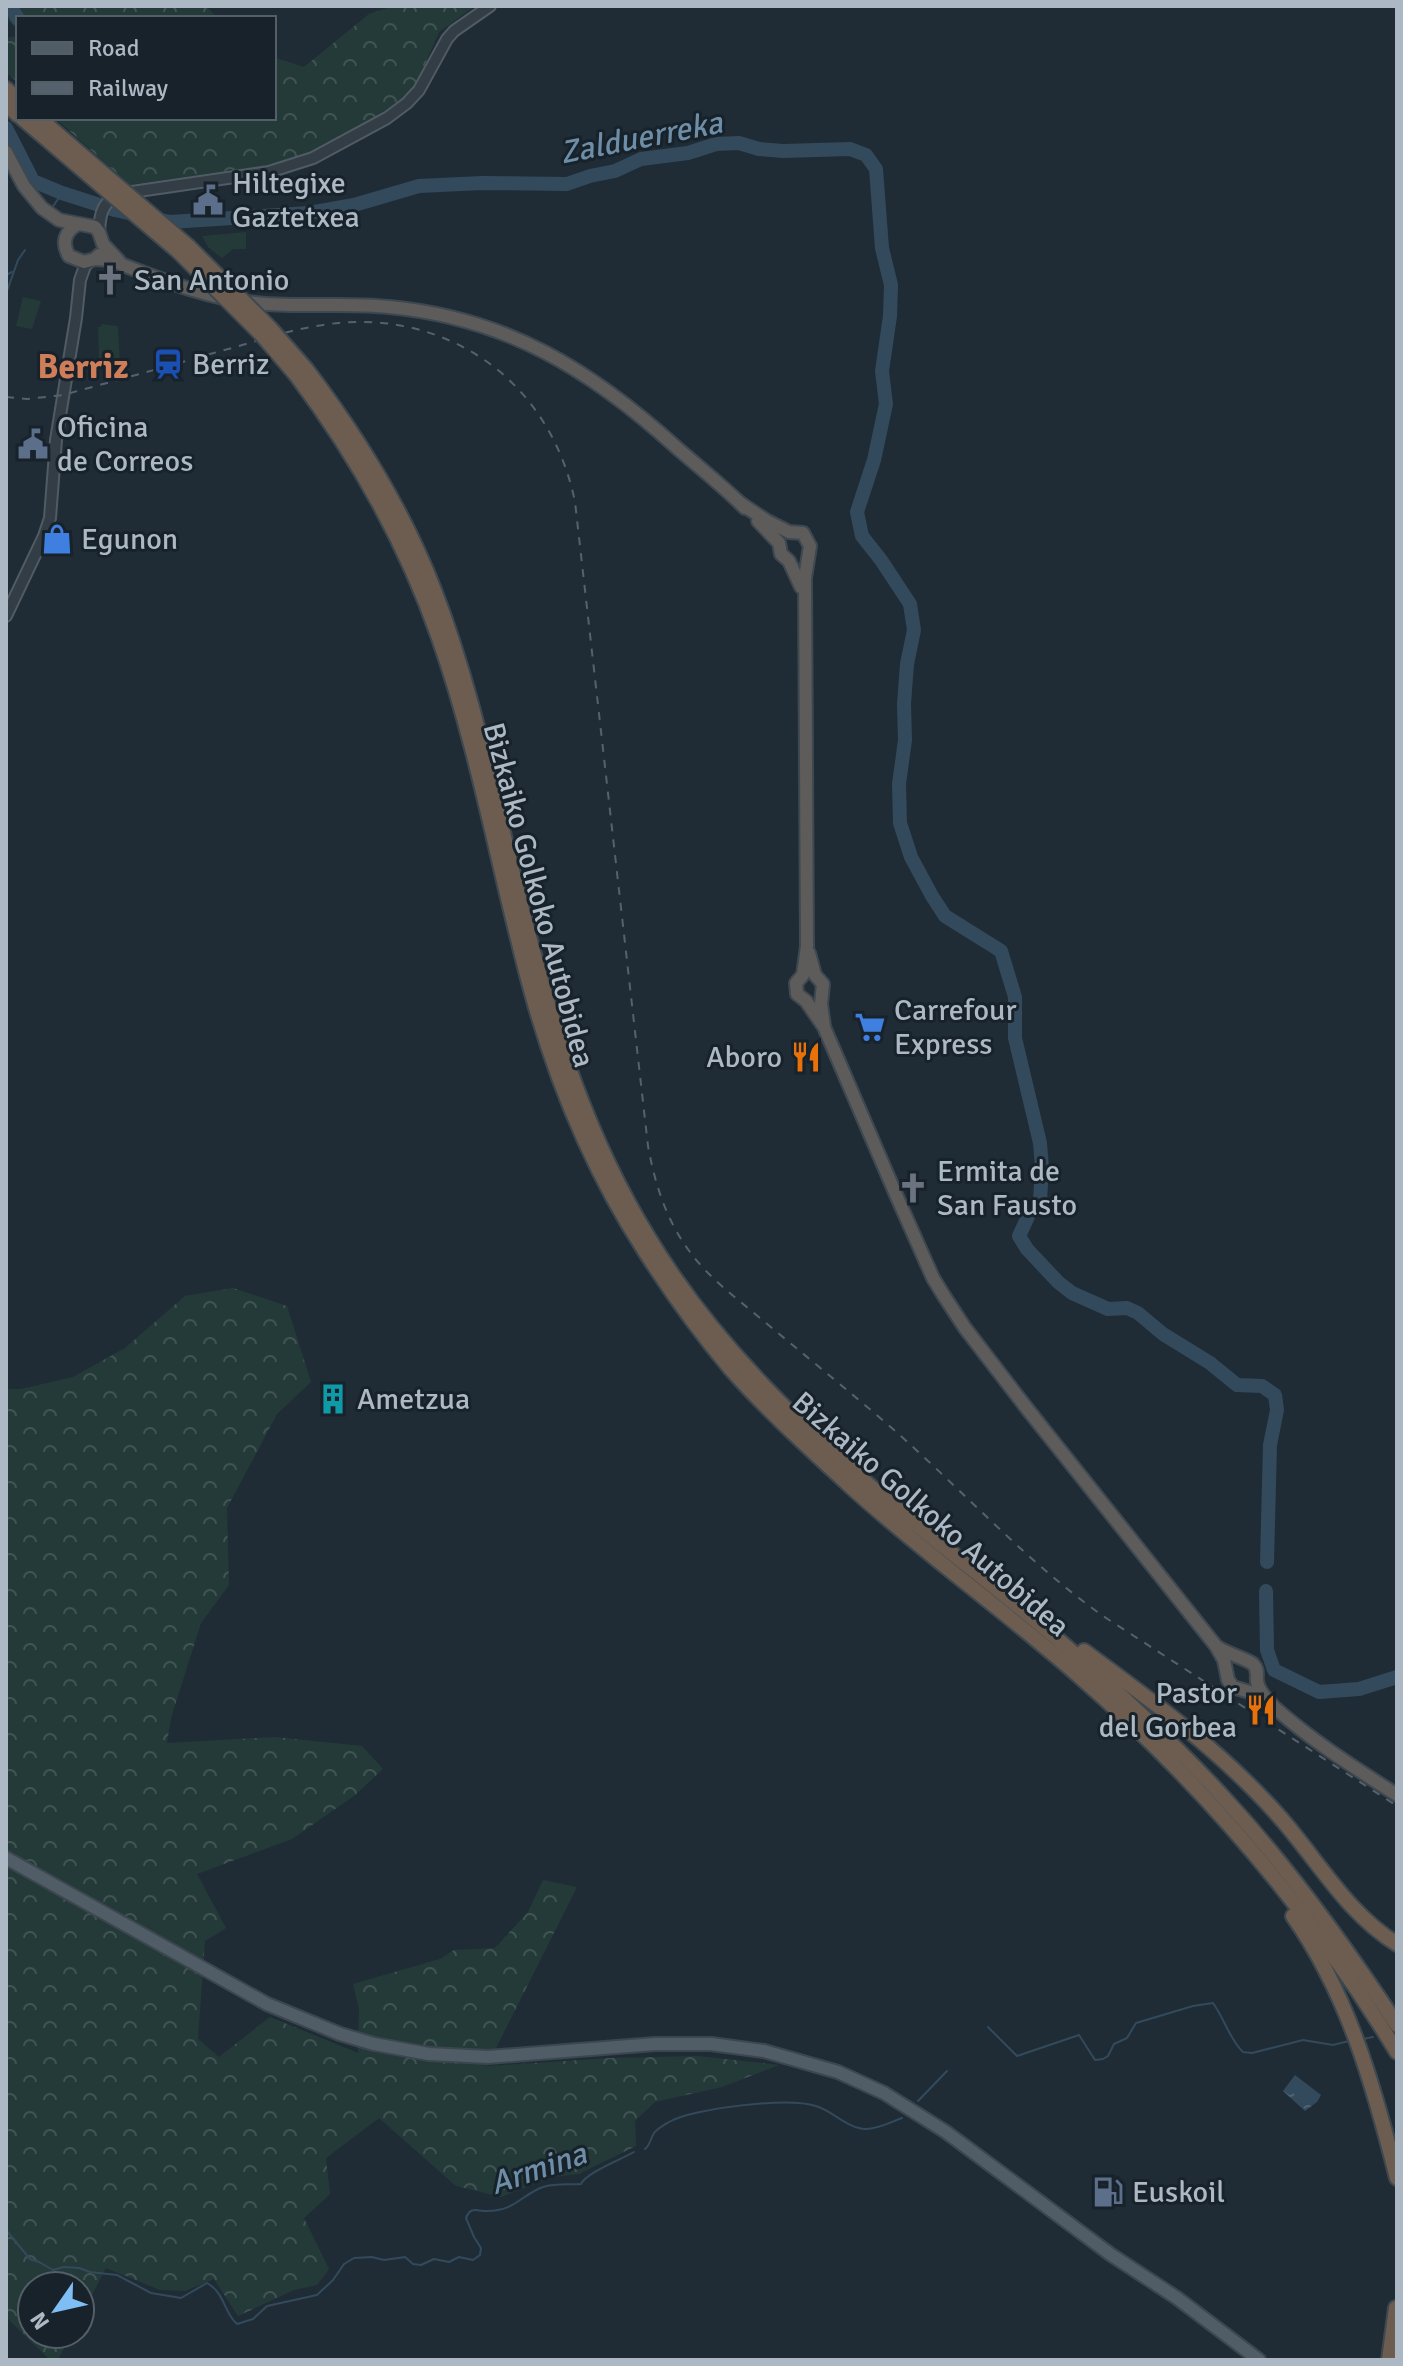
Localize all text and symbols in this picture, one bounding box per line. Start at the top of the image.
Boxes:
legend [16,16,276,120]
text: Road [88,33,139,63]
text: Railway [88,73,168,103]
water label: Zalduerreka [557,103,726,172]
place label: Hiltegixe Gaztetxea [232,165,360,236]
public building icon: Hiltegixe Gaztetxea [191,183,225,217]
place label: San Antonio [134,262,289,299]
church icon: San Antonio [93,263,127,297]
district label: Berriz [38,346,128,388]
place label: Berriz [192,346,269,383]
station icon: Berriz [151,347,185,381]
place label: Oficina de Correos [57,409,193,480]
public building icon: Oficina de Correos [16,427,50,461]
place label: Egunon [81,521,178,558]
shop icon: Egunon [40,522,74,556]
street label: Bizkaiko Golkoko Autobidea [475,719,602,1072]
place label: Carrefour Express [894,992,1016,1063]
supermarket icon: Carrefour Express [853,1010,887,1044]
place label: Aboro [706,1039,782,1076]
restaurant icon: Aboro [789,1040,823,1074]
place label: Ermita de San Fausto [937,1153,1077,1224]
church icon: Ermita de San Fausto [896,1171,930,1205]
place label: Ametzua [357,1381,470,1418]
building icon: Ametzua [316,1382,350,1416]
street label: Bizkaiko Golkoko Autobidea [784,1384,1077,1645]
place label: Pastor del Gorbea [1099,1675,1237,1746]
restaurant icon: Pastor del Gorbea [1244,1693,1278,1727]
water label: Armina [485,2134,592,2203]
place label: Euskoil [1132,2174,1225,2211]
fuel station icon: Euskoil [1091,2175,1125,2209]
north arrow [16,2270,96,2350]
text: N [24,2307,55,2335]

